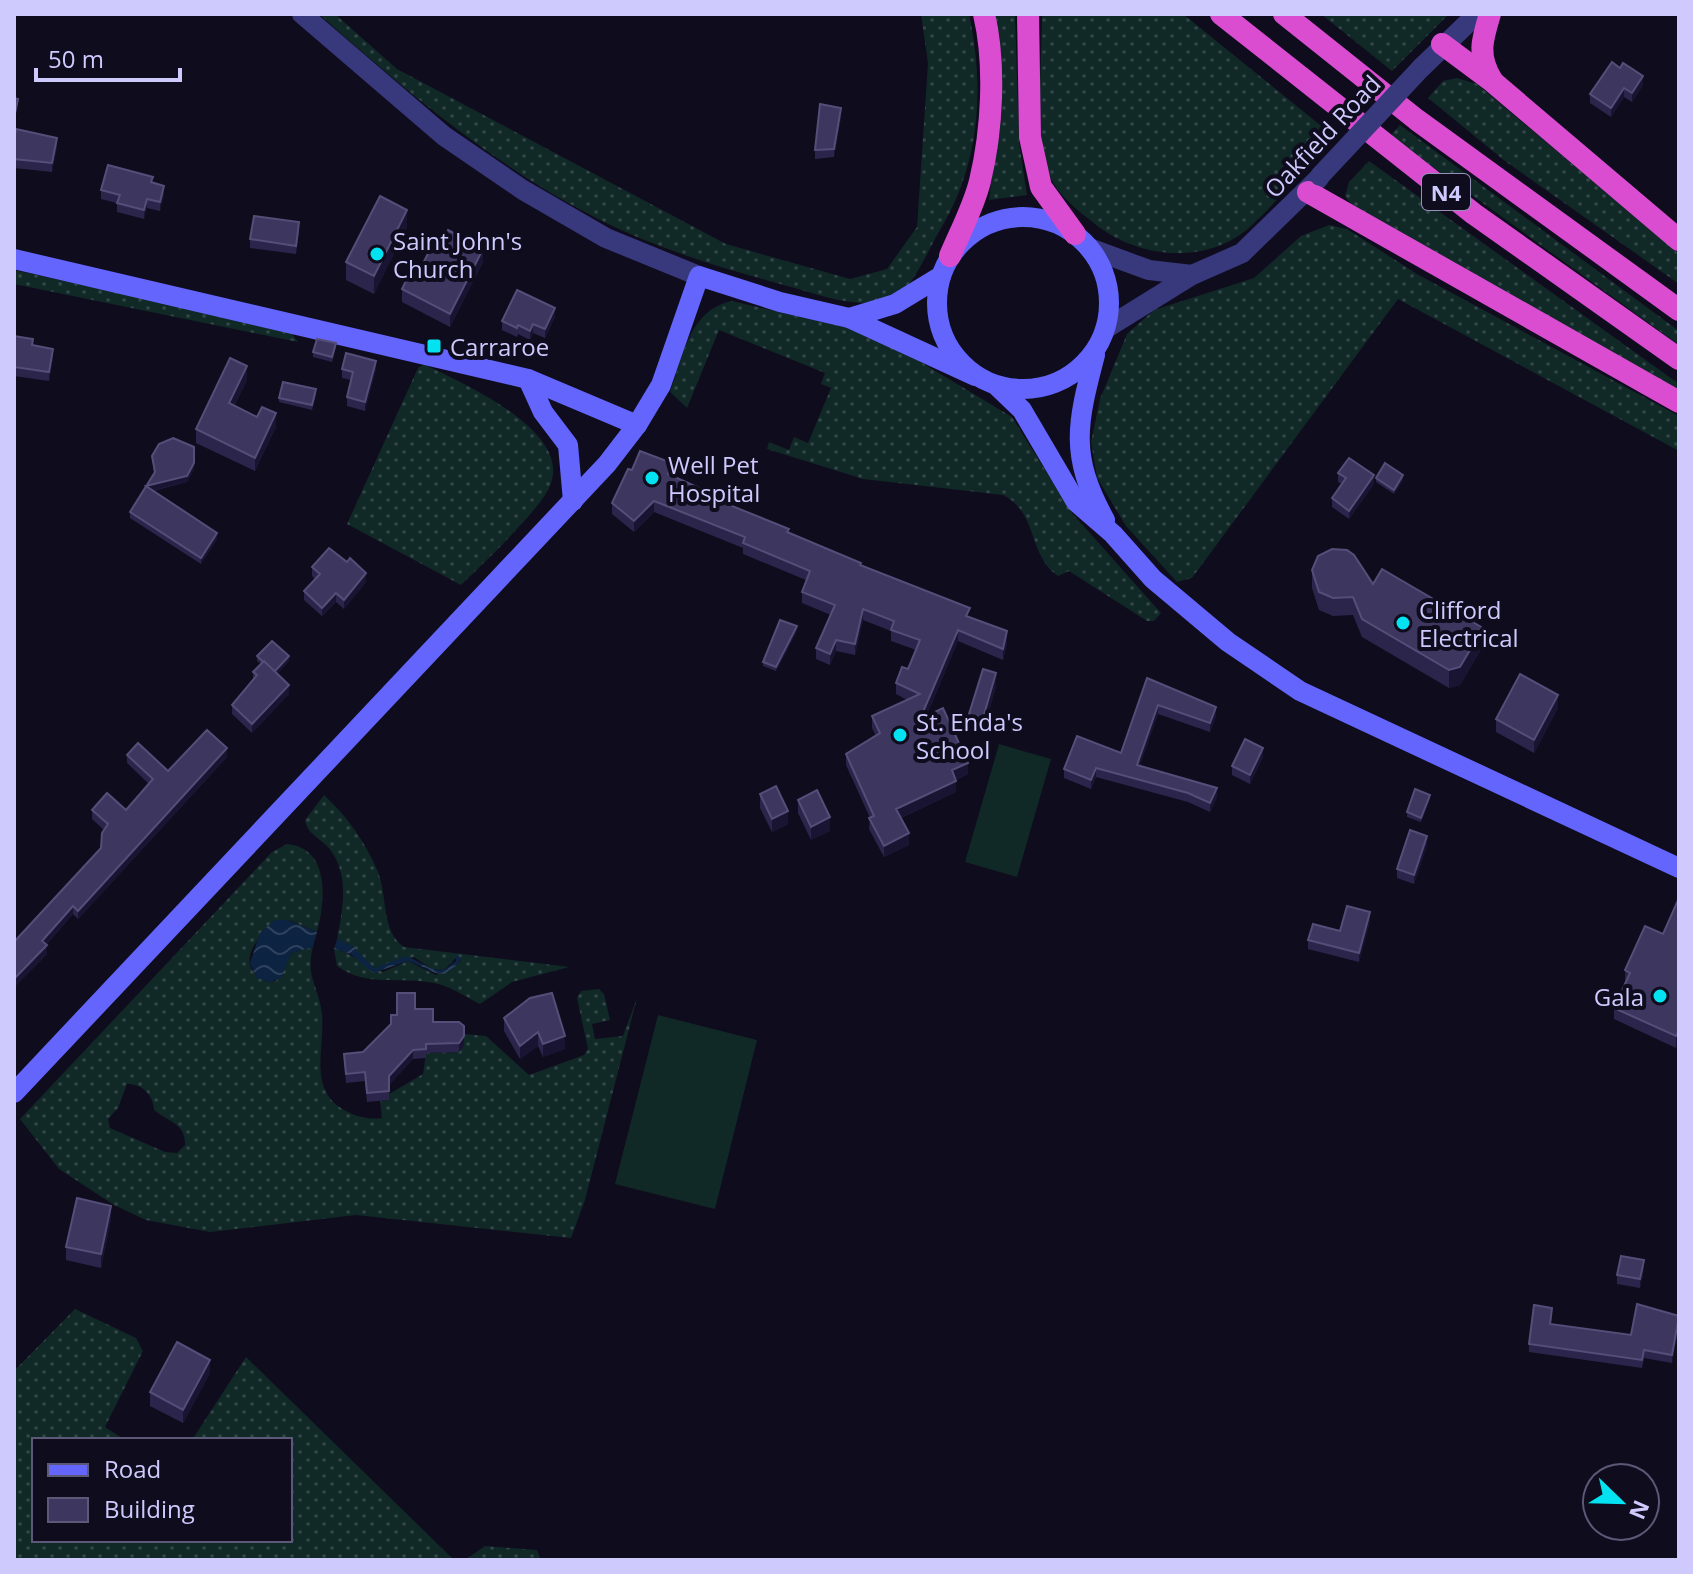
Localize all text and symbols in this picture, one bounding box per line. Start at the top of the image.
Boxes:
scale bar [36,32,180,82]
text: 50 m [48,42,104,75]
street label: Oakfield Road [1257,68,1387,204]
road number: N4 [1422,174,1470,210]
place label: Saint John's Church [393,224,522,285]
marker: Saint John's Church [368,245,386,263]
place label: Carraroe [450,330,549,363]
marker: Carraroe [425,337,443,355]
place label: Well Pet Hospital [668,448,760,509]
marker: Well Pet Hospital [643,469,661,487]
place label: Clifford Electrical [1419,593,1519,654]
marker: Clifford Electrical [1394,614,1412,632]
place label: St. Enda's School [916,705,1023,766]
marker: St. Enda's School [891,726,909,744]
place label: Gala [1594,980,1644,1013]
marker: Gala [1651,987,1669,1005]
legend [32,1438,292,1542]
text: Road [104,1452,161,1485]
north arrow [1581,1462,1661,1542]
text: Building [104,1492,195,1525]
text: N [1623,1496,1658,1524]

